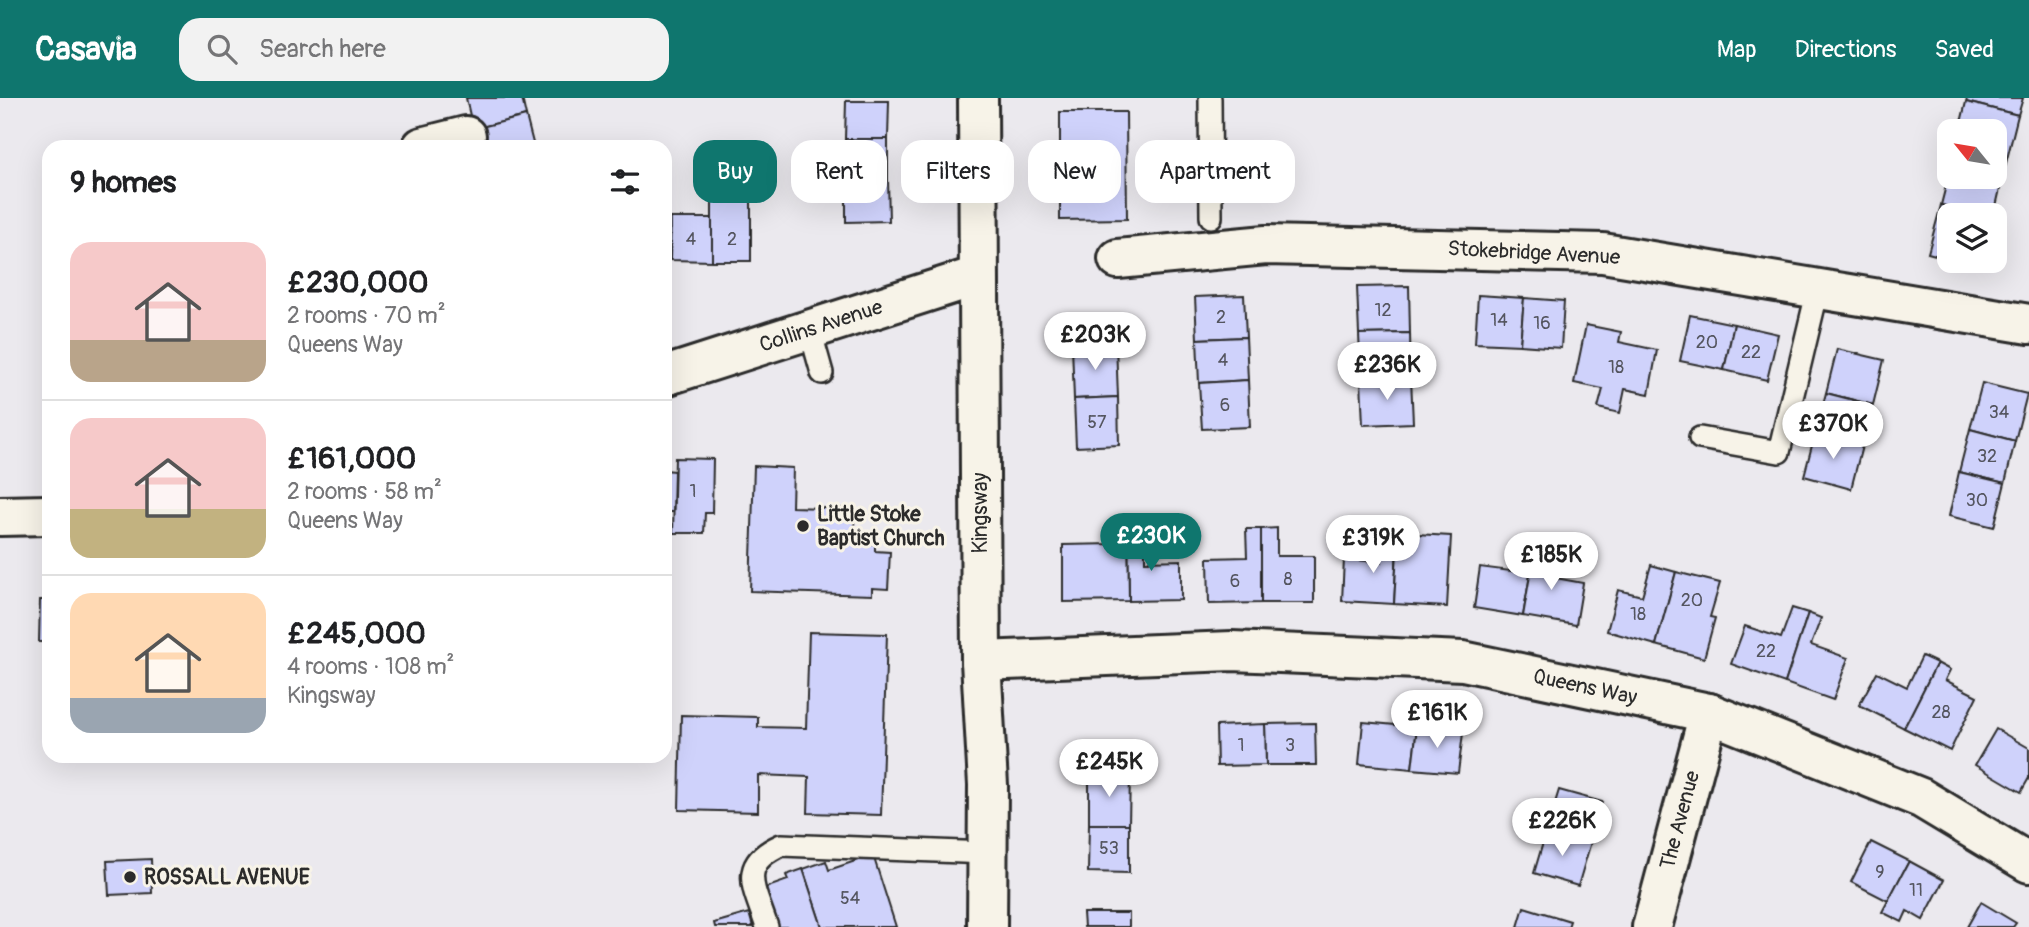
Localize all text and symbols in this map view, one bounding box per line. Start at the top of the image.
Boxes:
search box [179,18,669,81]
text: Casavia [35,29,137,70]
icon: search [203,30,241,68]
text: Search here [259,33,386,65]
text: Map [1717,35,1757,64]
text: Directions [1795,35,1896,64]
text: Saved [1934,35,1994,64]
north arrow [1937,119,2007,189]
map controls [1937,119,2007,273]
chip: Buy [693,140,777,203]
chip: Rent [791,140,887,203]
chip: Filters [901,140,1014,203]
chip: New [1028,140,1121,203]
chip: Apartment [1135,140,1295,203]
icon: filters [606,163,644,201]
text: 9 homes [70,164,176,201]
button: layers [1937,203,2007,273]
house number: 4 [686,228,697,251]
house number: 2 [727,228,737,251]
street label: Stokebridge Avenue [1447,235,1622,271]
text: £230,000 [287,264,428,301]
icon: home [126,270,210,354]
street label: Collins Avenue [756,293,887,359]
house number: 12 [1374,299,1392,322]
text: 2 rooms · 70 m² [287,301,446,330]
house number: 2 [1216,306,1226,329]
house number: 14 [1490,309,1508,332]
house number: 16 [1533,312,1551,335]
pin: £203K [1046,313,1144,372]
text: £203K [1060,320,1130,349]
text: Queens Way [287,330,403,359]
house number: 20 [1696,331,1718,354]
house number: 22 [1741,341,1761,364]
pin: £236K [1338,342,1436,402]
house number: 4 [1218,349,1229,372]
text: £236K [1353,350,1421,379]
house number: 18 [1608,356,1624,379]
house number: 6 [1220,394,1230,417]
house number: 34 [1989,401,2010,424]
pin: £370K [1784,402,1882,461]
text: £370K [1798,409,1868,438]
house number: 57 [1087,411,1107,434]
text: £161,000 [287,440,416,477]
house number: 32 [1977,445,1997,468]
icon: home [126,446,210,530]
street label: Kingsway [967,473,994,553]
text: 2 rooms · 58 m² [287,477,442,506]
house number: 1 [689,480,697,503]
house number: 30 [1966,489,1988,512]
place label: Little Stoke Baptist Church [817,501,945,552]
text: Queens Way [287,506,403,535]
pin: £230K [1102,514,1200,573]
pin: £319K [1324,516,1422,575]
marker: Little Stoke Baptist Church [795,518,811,534]
text: £230K [1116,521,1186,550]
text: £319K [1342,523,1404,552]
pin: £185K [1502,532,1600,592]
text: £185K [1520,540,1582,569]
house number: 8 [1283,568,1293,591]
house number: 6 [1230,570,1240,593]
house number: 20 [1681,589,1703,612]
house number: 18 [1630,603,1646,626]
text: £245,000 [287,615,426,652]
icon: home [126,621,210,705]
house number: 22 [1756,640,1776,663]
text: 4 rooms · 108 m² [287,652,454,681]
street label: Queens Way [1530,663,1640,711]
text: Kingsway [287,681,376,710]
pin: £161K [1388,690,1486,750]
text: £161K [1407,698,1467,727]
house number: 28 [1931,701,1951,724]
house number: 1 [1237,734,1245,757]
house number: 3 [1285,734,1295,757]
pin: £245K [1060,740,1158,799]
text: £245K [1075,747,1143,776]
street label: The Avenue [1654,767,1706,872]
pin: £226K [1513,798,1611,858]
text: £226K [1528,806,1596,835]
house number: 53 [1099,837,1119,860]
house number: 9 [1875,861,1885,884]
place label: ROSSALL AVENUE [144,864,310,891]
marker: ROSSALL AVENUE [122,869,138,885]
house number: 11 [1909,879,1923,902]
house number: 54 [840,887,861,910]

